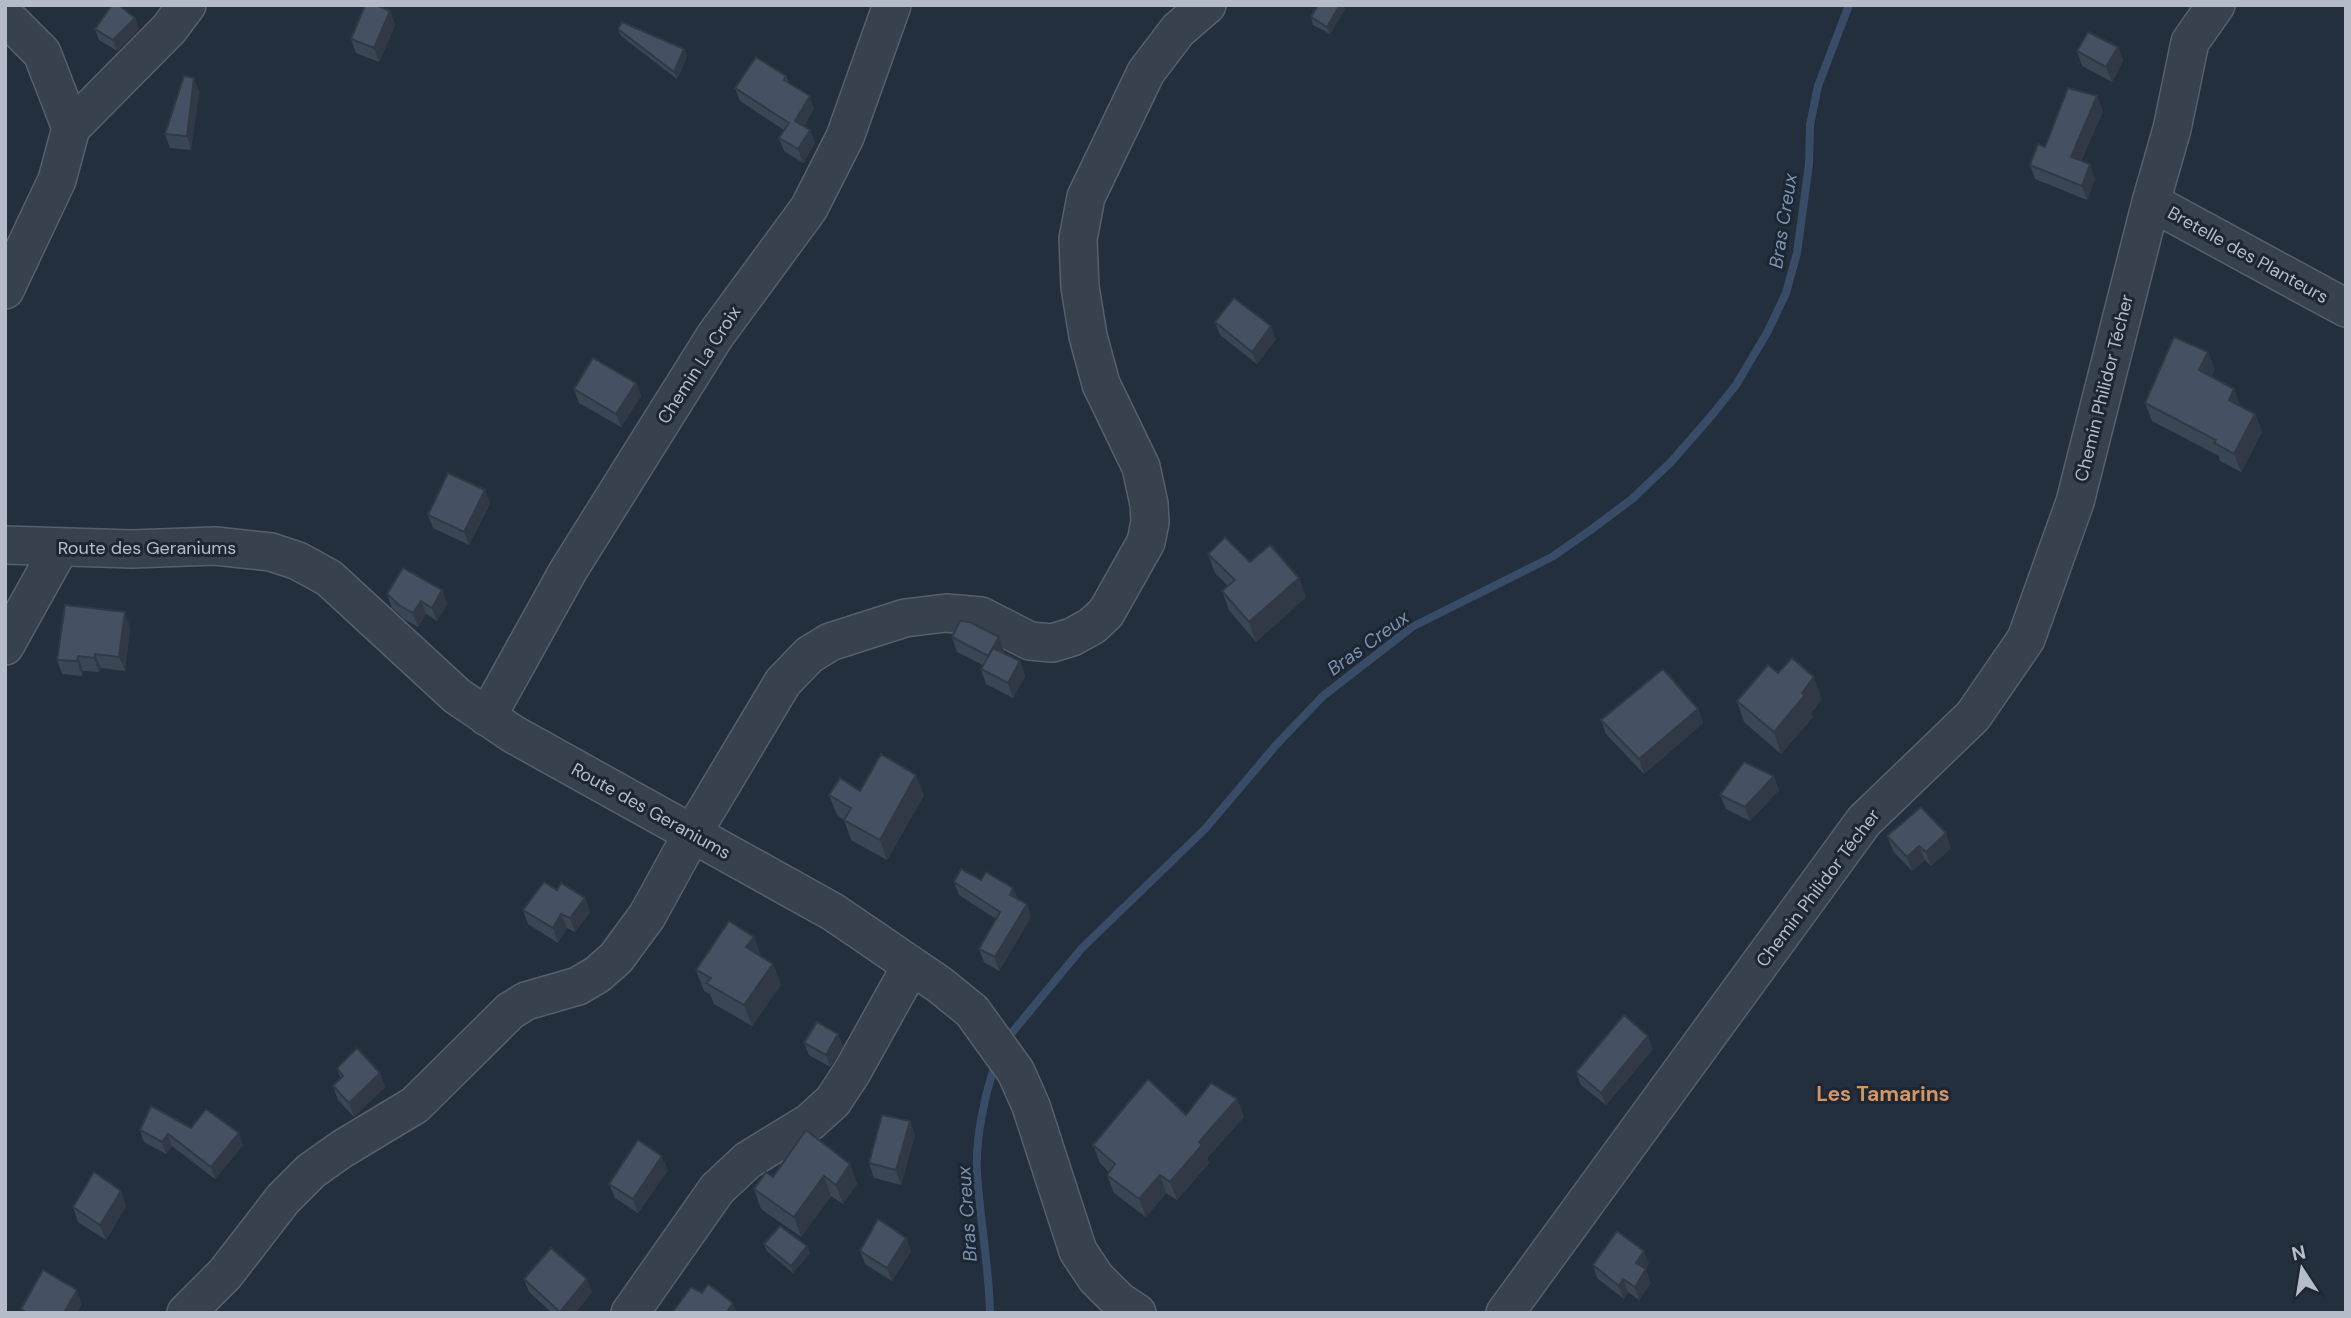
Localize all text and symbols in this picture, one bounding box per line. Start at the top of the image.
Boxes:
water label: Bras Creux [1763,171,1803,270]
street label: Bretelle des Planteurs [2163,201,2333,309]
street label: Chemin Philidor Técher [2069,292,2139,484]
street label: Chemin La Croix [652,301,746,429]
street label: Route des Geraniums [58,536,236,560]
water label: Bras Creux [1322,604,1414,681]
street label: Route des Geraniums [567,757,735,865]
street label: Chemin Philidor Técher [1751,804,1886,972]
district label: Les Tamarins [1816,1080,1950,1108]
water label: Bras Creux [951,1165,983,1263]
north arrow [2267,1234,2337,1304]
text: N [2289,1239,2308,1267]

